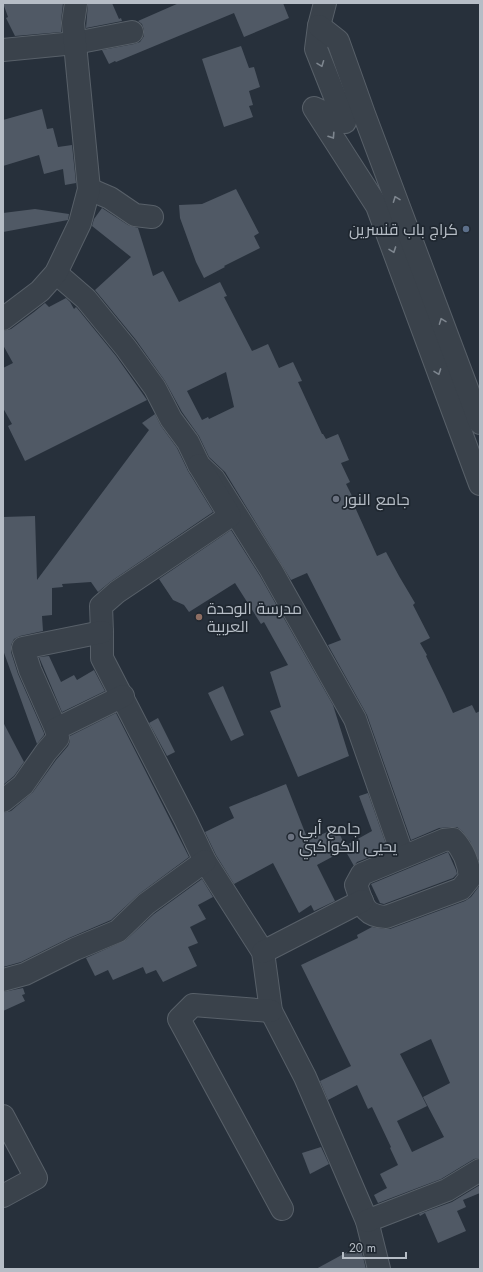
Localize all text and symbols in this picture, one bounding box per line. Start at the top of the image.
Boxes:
one-way arrow [317,60,325,67]
one-way arrow [327,132,335,139]
one-way arrow [392,196,400,203]
place label: كراج باب قنسرين [349,218,458,241]
marker: كراج باب قنسرين [461,224,471,234]
one-way arrow [389,246,397,253]
one-way arrow [438,317,446,324]
one-way arrow [434,368,442,375]
place label: جامع النور [343,488,410,511]
marker: جامع النور [331,494,341,504]
place label: مدرسة الوحدة العربية [207,597,302,638]
marker: مدرسة الوحدة العربية [194,612,204,622]
place label: جامع أبي يحيى الكواكبي [299,817,398,860]
marker: جامع أبي يحيى الكواكبي [286,832,296,842]
scale bar [343,1234,406,1260]
text: 20 m [349,1239,376,1257]

